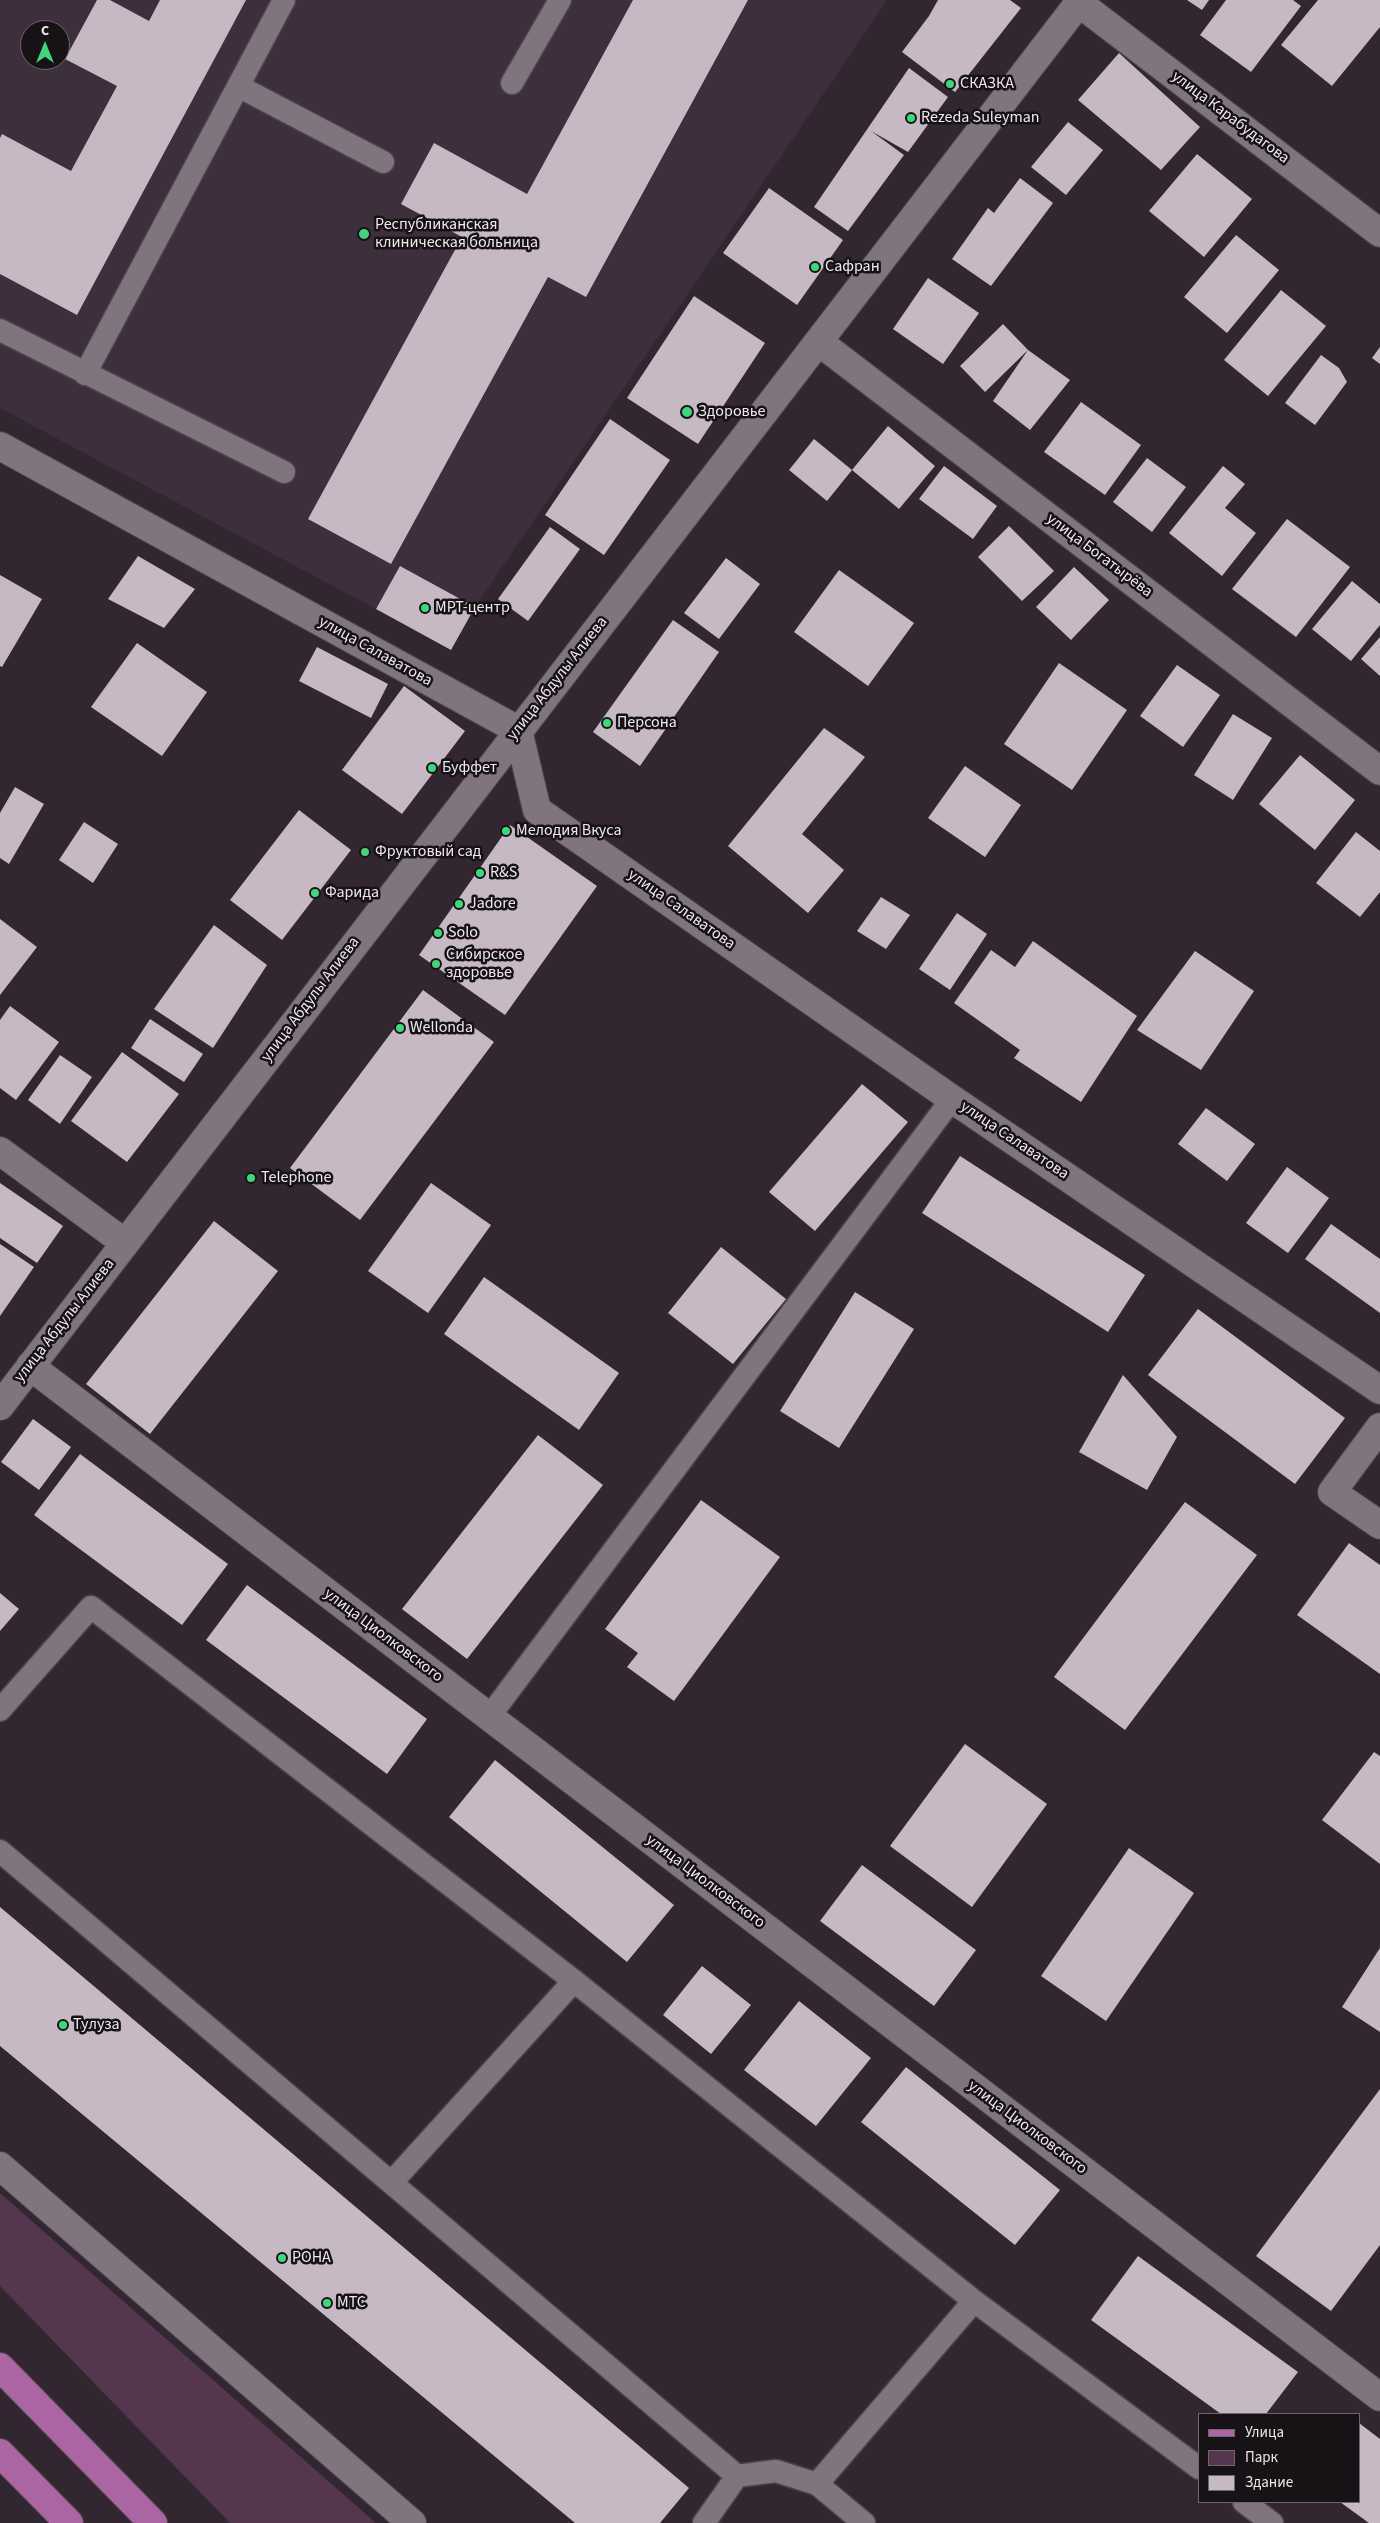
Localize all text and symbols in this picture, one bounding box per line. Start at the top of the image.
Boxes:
north arrow [20,20,70,70]
text: С [41,21,49,41]
street label: улица Карабудагова [1167,67,1293,169]
place label: СКАЗКА [960,74,1014,94]
marker: СКАЗКА [944,78,956,90]
place label: Rezeda Suleyman [921,108,1040,128]
marker: Rezeda Suleyman [905,112,917,124]
place label: Республиканская клиническая больница [375,215,538,253]
marker: Республиканская клиническая больница [357,227,371,241]
place label: Сафран [825,257,880,277]
marker: Сафран [809,261,821,273]
place label: Здоровье [698,402,765,422]
marker: Здоровье [680,405,694,419]
street label: улица Богатырёва [1042,510,1156,602]
place label: МРТ-центр [435,598,510,618]
marker: МРТ-центр [419,602,431,614]
street label: улица Салаватова [315,613,435,691]
street label: улица Абдулы Алиева [504,613,612,745]
place label: Персона [617,713,677,733]
marker: Персона [601,717,613,729]
place label: Буффет [442,758,497,778]
marker: Буффет [426,762,438,774]
place label: Мелодия Вкуса [516,821,621,841]
marker: Мелодия Вкуса [500,825,512,837]
place label: Фруктовый сад [375,842,481,862]
marker: Фруктовый сад [359,846,371,858]
place label: R&S [490,863,517,883]
street label: улица Салаватова [624,866,738,954]
marker: R&S [474,867,486,879]
place label: Фарида [325,883,379,903]
marker: Фарида [309,887,321,899]
place label: Jadore [469,894,516,914]
marker: Jadore [453,898,465,910]
place label: Solo [448,923,478,943]
marker: Solo [432,927,444,939]
street label: улица Абдулы Алиева [258,934,364,1066]
place label: Сибирское здоровье [446,945,522,983]
marker: Сибирское здоровье [430,958,442,970]
place label: Wellonda [410,1018,473,1038]
marker: Wellonda [394,1022,406,1034]
street label: улица Салаватова [956,1098,1072,1184]
place label: Telephone [261,1168,331,1188]
marker: Telephone [245,1172,257,1184]
street label: улица Абдулы Алиева [11,1255,119,1387]
street label: улица Циолковского [320,1585,446,1687]
street label: улица Циолковского [642,1831,768,1933]
place label: Тулуза [73,2015,120,2035]
marker: Тулуза [57,2019,69,2031]
street label: улица Циолковского [964,2077,1090,2179]
place label: РОНА [292,2248,331,2268]
marker: РОНА [276,2252,288,2264]
place label: МТС [337,2293,366,2313]
marker: МТС [321,2297,333,2309]
legend [1198,2413,1360,2503]
text: Улица [1245,2422,1284,2443]
text: Парк [1245,2447,1278,2468]
text: Здание [1245,2472,1293,2493]

